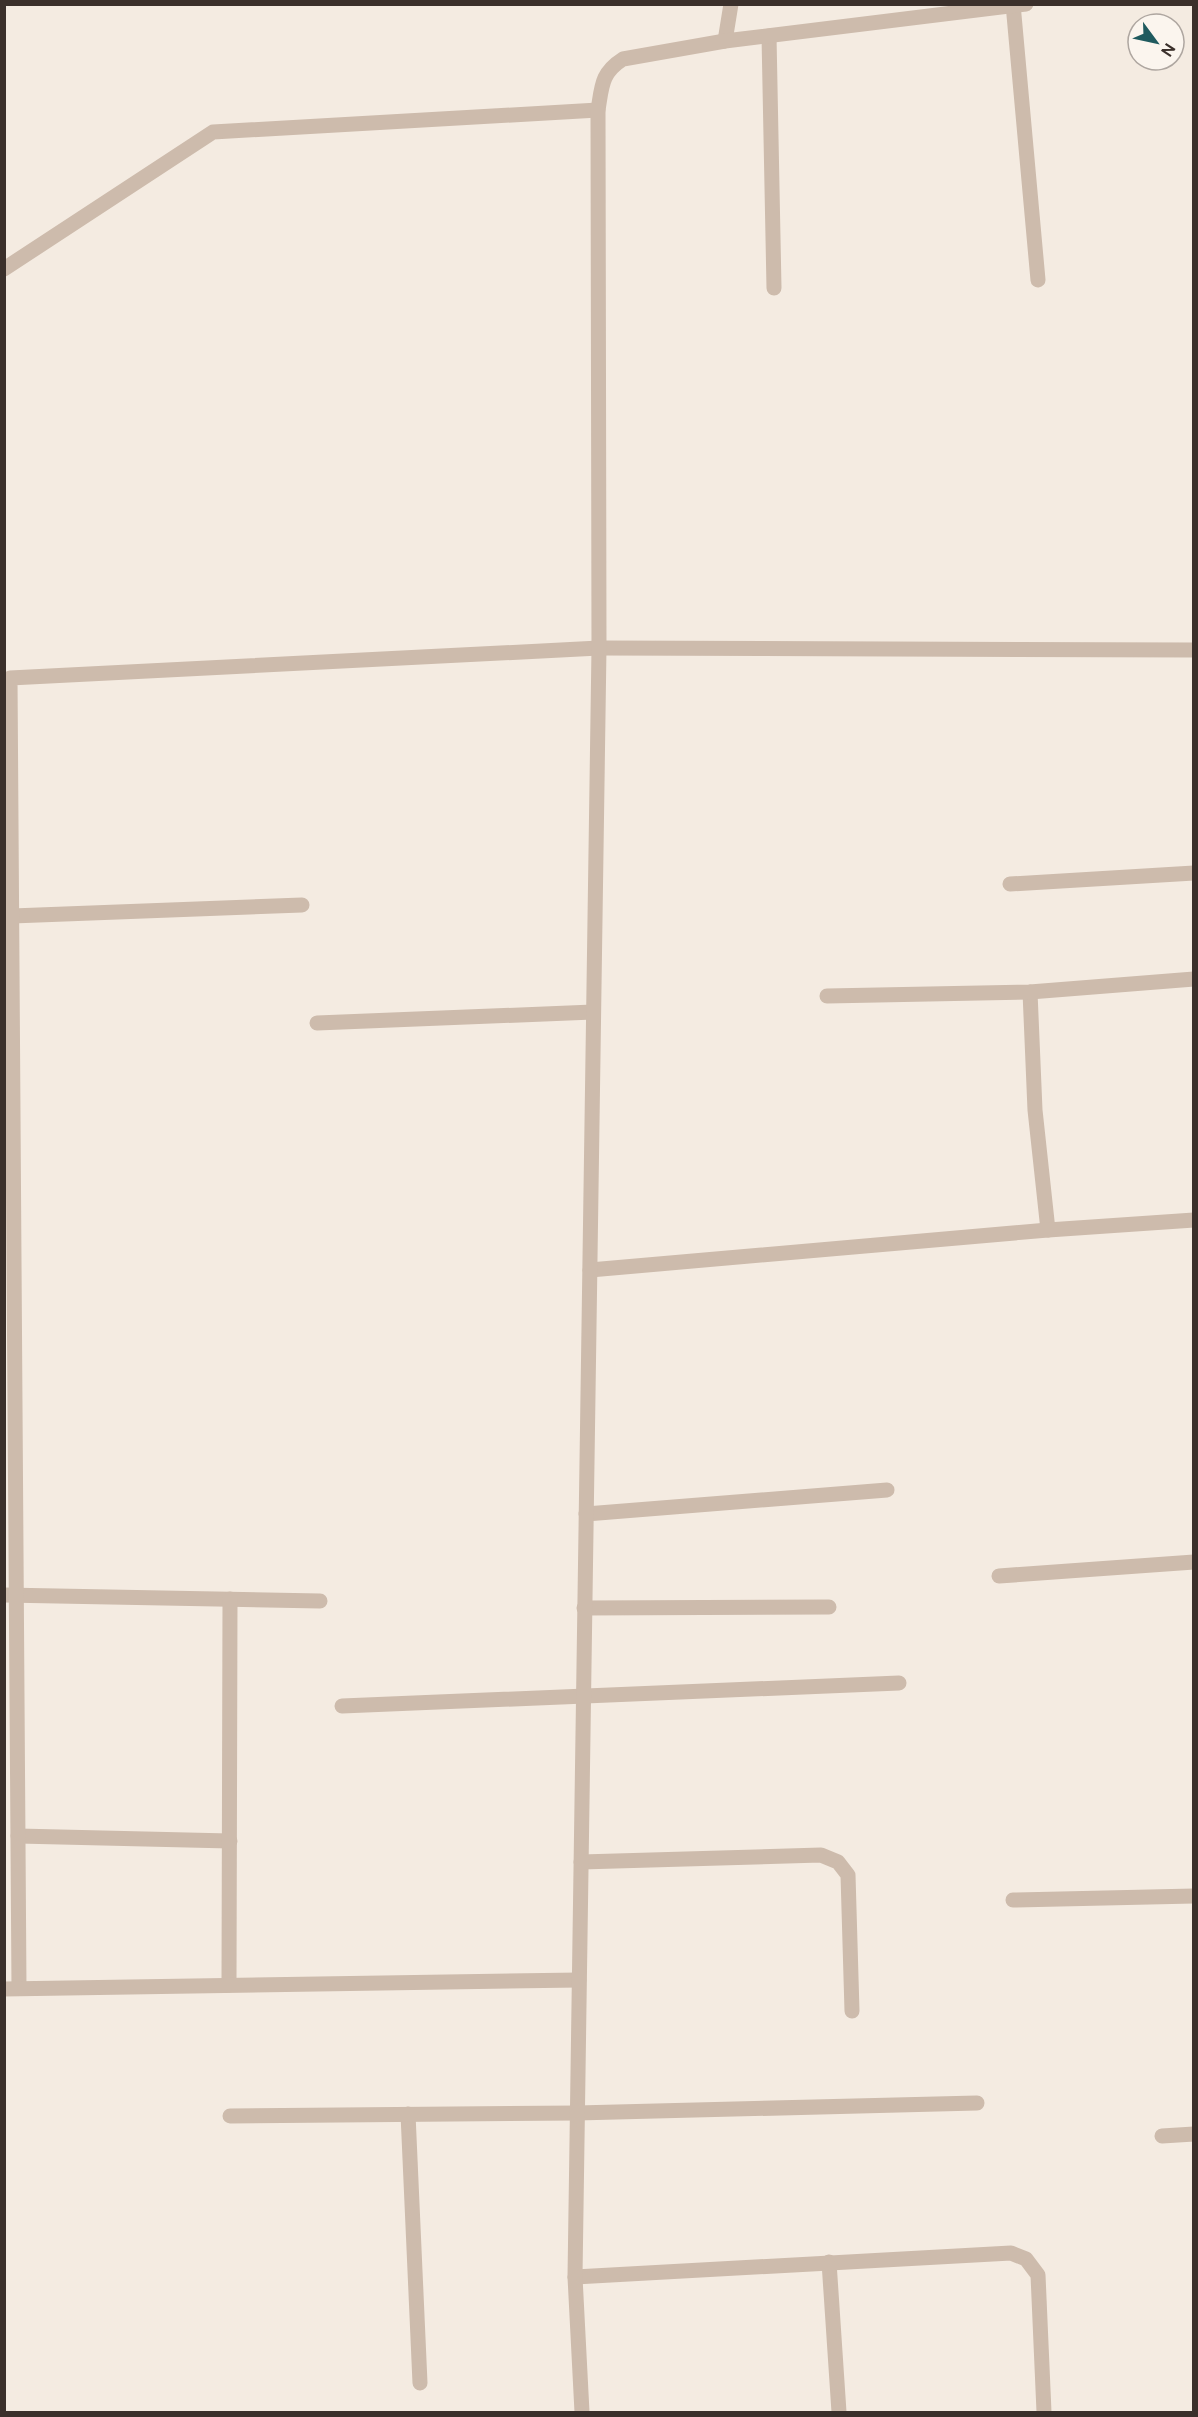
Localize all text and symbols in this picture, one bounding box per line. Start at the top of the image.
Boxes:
north arrow [1126,12,1186,72]
text: N [1156,39,1180,61]

